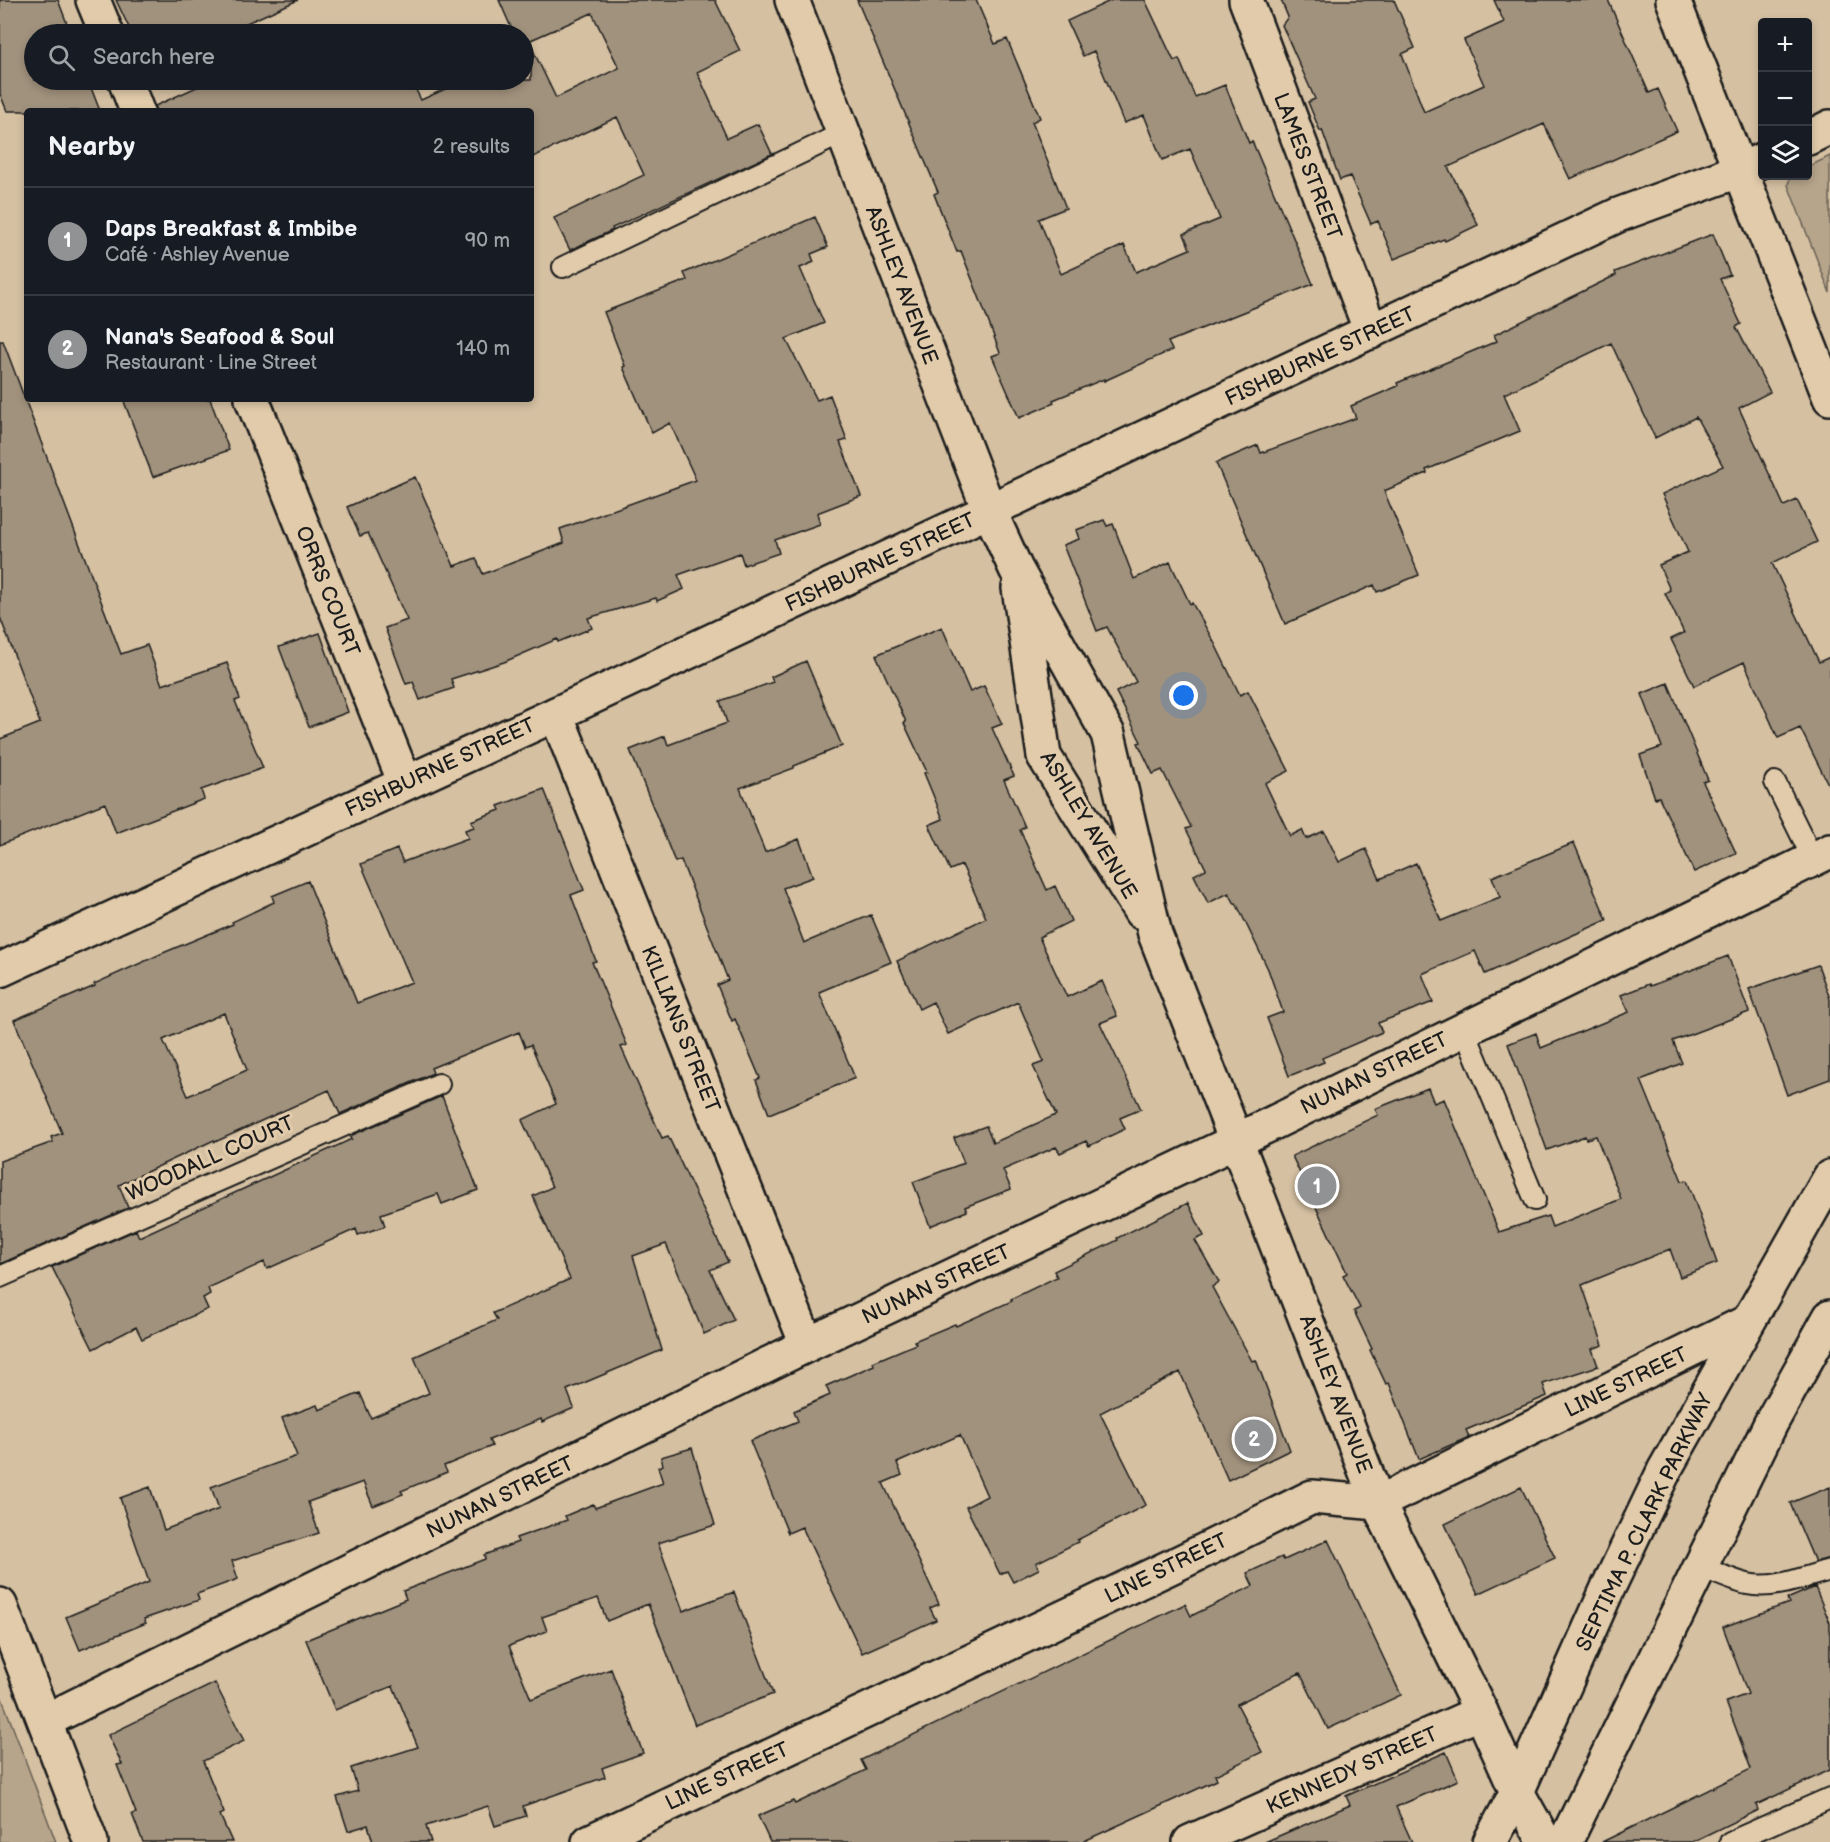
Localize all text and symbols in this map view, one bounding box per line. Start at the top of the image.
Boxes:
map controls [1758,18,1812,180]
button: + [1758,18,1812,72]
search box [24,24,534,90]
icon: search [45,41,78,74]
text: Search here [93,44,215,71]
button: − [1758,72,1812,126]
street label: LAMES STREET [1268,89,1347,243]
button: layers [1758,126,1812,180]
text: Nearby [48,132,135,163]
text: 2 results [433,135,510,159]
street label: ASHLEY AVENUE [860,202,943,368]
text: Daps Breakfast & Imbibe [105,216,357,243]
text: 1 [63,229,72,253]
text: 90 m [465,229,510,253]
text: Café · Ashley Avenue [105,243,290,267]
street label: FISHBURNE STREET [1221,301,1420,411]
text: Nana's Seafood & Soul [105,324,334,351]
text: 2 [62,337,73,361]
text: 140 m [456,337,510,361]
text: Restaurant · Line Street [105,351,317,375]
street label: FISHBURNE STREET [781,507,980,617]
street label: ORRS COURT [290,522,365,660]
your location [1169,681,1198,710]
street label: FISHBURNE STREET [341,712,540,822]
street label: ASHLEY AVENUE [1035,747,1142,904]
street label: KILLIANS STREET [636,942,726,1116]
street label: NUNAN STREET [1296,1027,1452,1120]
street label: WOODALL COURT [122,1110,298,1207]
pin: 1 [1298,1164,1336,1208]
street label: NUNAN STREET [858,1239,1015,1330]
street label: ASHLEY AVENUE [1294,1311,1377,1477]
street label: LINE STREET [1561,1342,1692,1423]
street label: SEPTIMA P. CLARK PARKWAY [1571,1389,1718,1655]
pin: 2 [1234,1416,1274,1462]
street label: NUNAN STREET [422,1451,578,1544]
street label: LINE STREET [1101,1528,1232,1609]
street label: KENNEDY STREET [1263,1721,1442,1819]
street label: LINE STREET [661,1737,793,1816]

